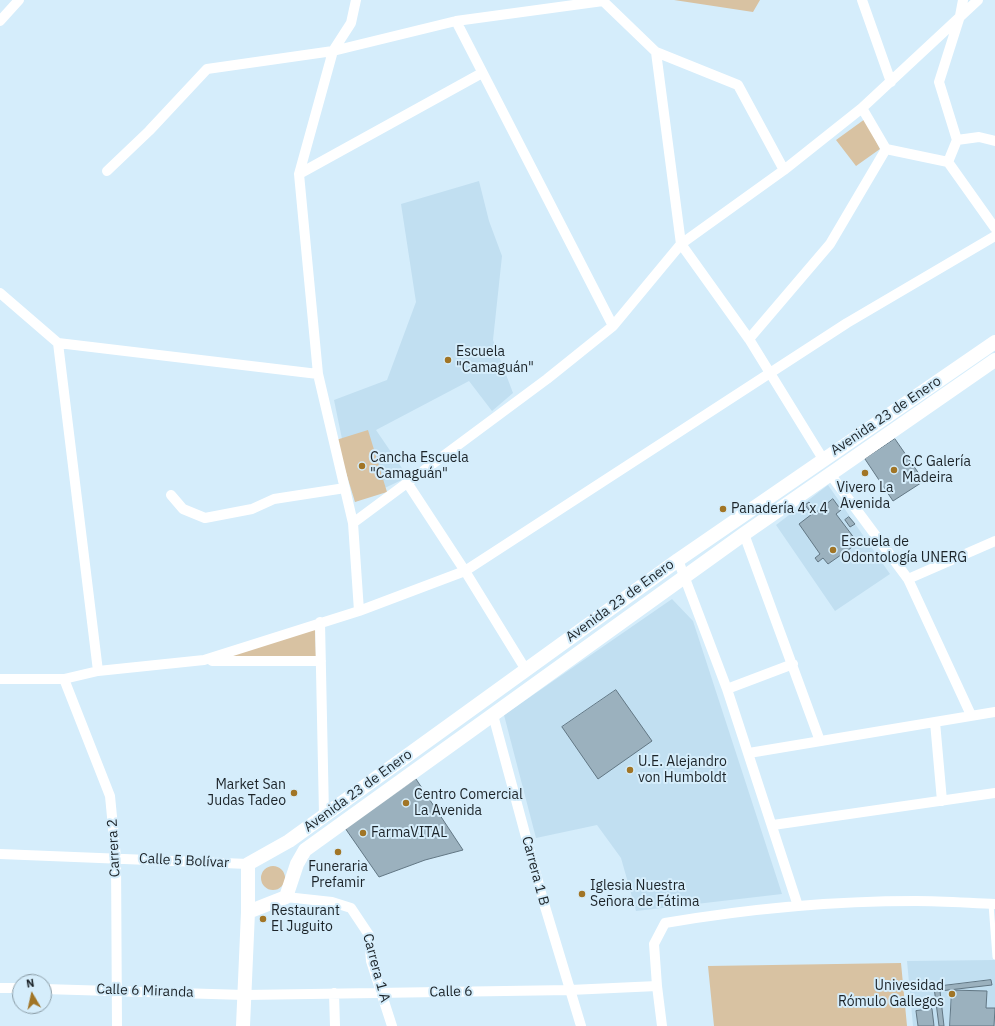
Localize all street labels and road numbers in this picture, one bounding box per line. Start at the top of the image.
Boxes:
street label: Avenida 23 de Enero [828,373,944,459]
street label: Avenida 23 de Enero [563,556,677,646]
street label: Avenida 23 de Enero [301,746,415,836]
street label: Carrera 2 [104,818,124,878]
street label: Carrera 1 B [518,835,552,907]
street label: Calle 5 Bolívar [139,850,229,872]
street label: Carrera 1 A [359,932,393,1004]
street label: Calle 6 Miranda [96,981,194,1001]
street label: Calle 6 [429,983,473,1001]

